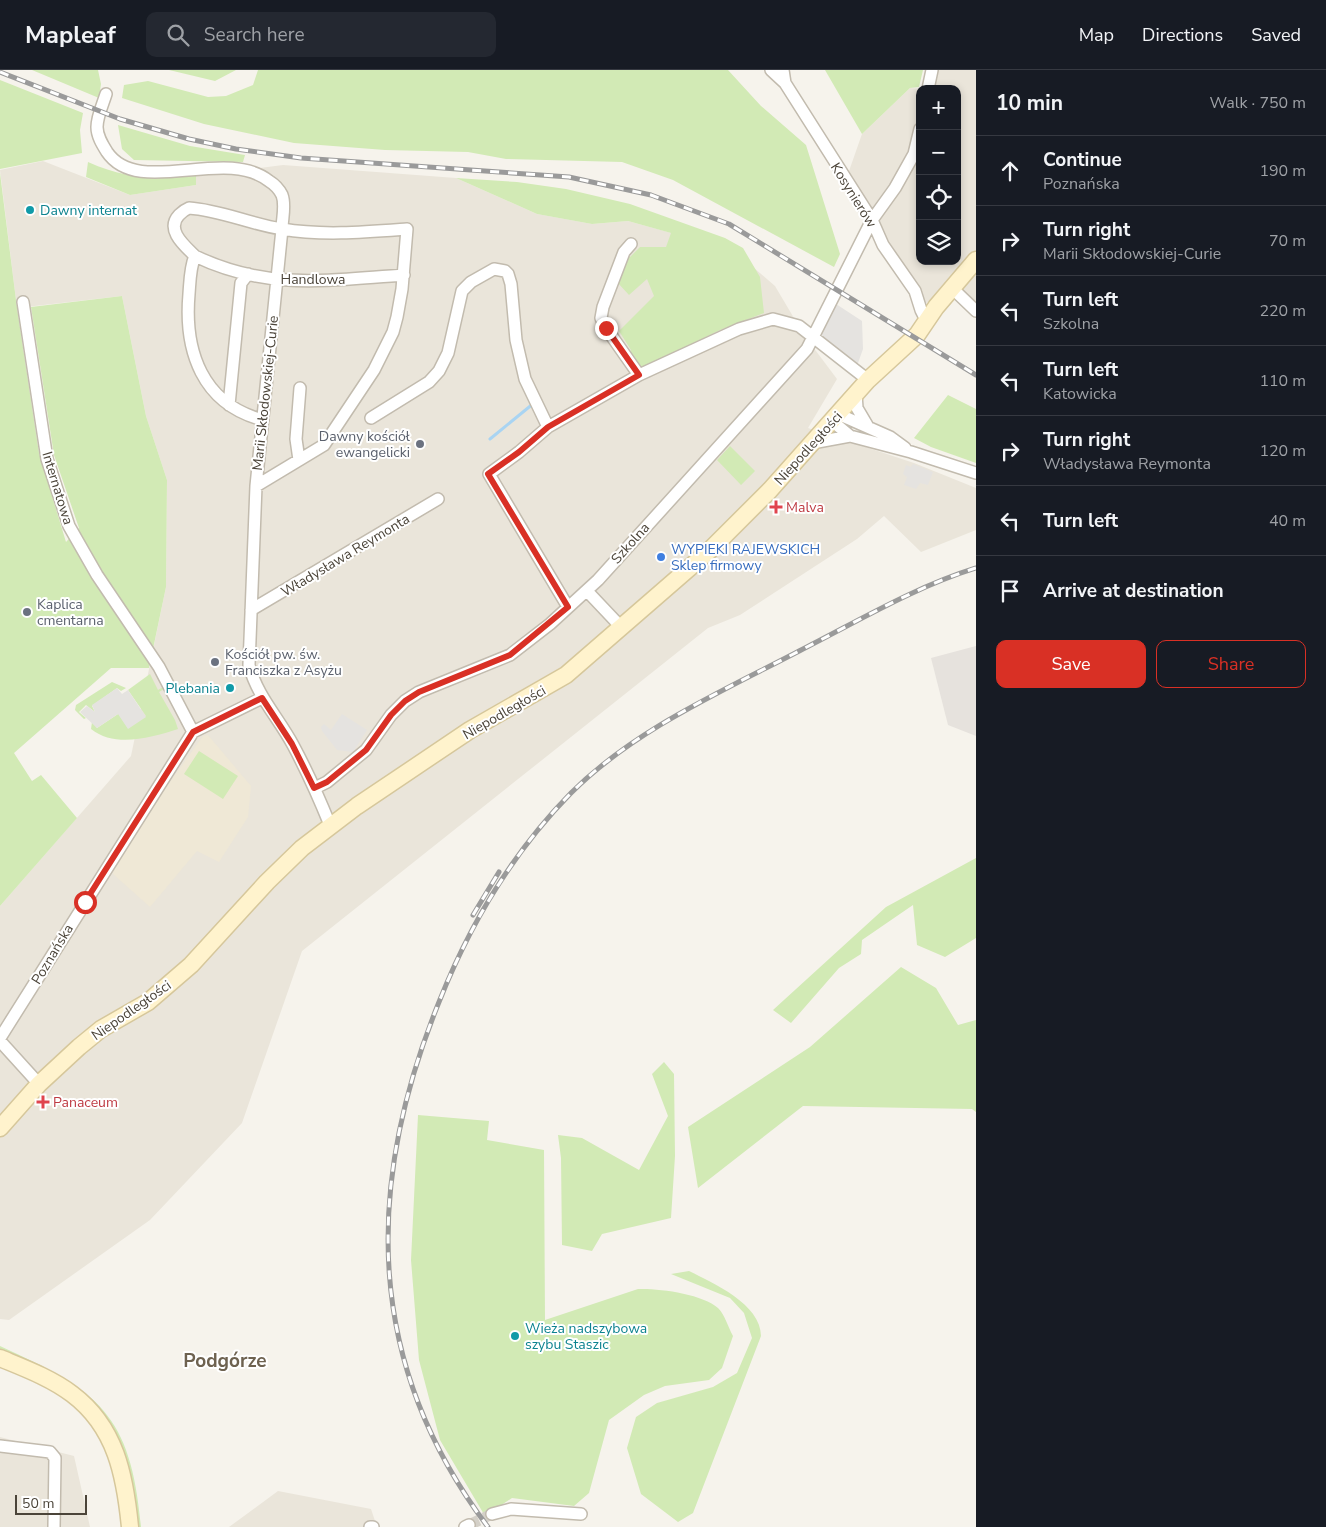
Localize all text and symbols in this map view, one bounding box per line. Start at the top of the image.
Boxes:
search box [146,12,496,57]
text: Mapleaf [25,19,116,51]
icon: search [164,21,192,49]
text: Search here [204,22,305,48]
text: Map [1079,23,1114,47]
text: Directions [1142,23,1223,47]
text: Saved [1251,23,1301,47]
map controls [916,85,961,265]
button: + [916,85,961,130]
text: 10 min [996,89,1063,117]
text: Walk · 750 m [1210,92,1306,114]
button: − [916,130,961,175]
text: Continue [1043,147,1122,173]
icon: ahead [996,157,1024,185]
street label: Kosynierów [826,159,881,232]
text: 190 m [1259,160,1306,182]
text: Poznańska [1043,173,1120,195]
button: locate [916,175,961,220]
place label: Dawny internat [40,201,137,220]
marker: Dawny internat [24,204,36,216]
text: Turn right [1043,217,1130,243]
button: layers [916,220,961,265]
icon: right [996,227,1024,255]
text: 70 m [1269,230,1306,252]
text: Marii Skłodowskiej-Curie [1043,243,1221,265]
street label: Handlowa [281,270,346,289]
text: Turn left [1043,287,1118,313]
icon: left [996,297,1024,325]
text: 220 m [1259,300,1306,322]
text: Szkolna [1043,313,1099,335]
street label: Marii Skłodowskiej-Curie [248,315,283,472]
route end [595,317,618,340]
text: Turn left [1043,357,1118,383]
icon: left [996,367,1024,395]
text: 110 m [1259,370,1306,392]
text: Katowicka [1043,383,1117,405]
street label: Niepodległości [770,407,847,489]
place label: Dawny kościół ewangelicki [319,427,411,462]
text: Turn right [1043,427,1130,453]
icon: right [996,437,1024,465]
marker: Dawny kościół ewangelicki [414,438,426,450]
text: 120 m [1259,440,1306,462]
street label: Internatowa [37,449,78,527]
text: Władysława Reymonta [1043,453,1211,475]
place label: Malva [786,498,824,517]
marker: Malva [770,501,782,513]
icon: left [996,507,1024,535]
text: Turn left [1043,508,1118,534]
street label: Władysława Reymonta [277,509,413,601]
text: 40 m [1269,510,1306,532]
street label: Szkolna [607,519,654,568]
place label: WYPIEKI RAJEWSKICH Sklep firmowy [671,540,820,575]
marker: WYPIEKI RAJEWSKICH Sklep firmowy [655,551,667,563]
icon: arrive [996,577,1024,605]
text: Arrive at destination [1043,578,1224,604]
place label: Kaplica cmentarna [37,595,104,630]
marker: Kaplica cmentarna [21,606,33,618]
button: Save [996,640,1146,688]
button: Share [1156,640,1306,688]
place label: Kościół pw. św. Franciszka z Asyżu [225,645,342,680]
marker: Kościół pw. św. Franciszka z Asyżu [209,656,221,668]
place label: Plebania [165,679,220,698]
street label: Niepodległości [459,681,549,744]
marker: Plebania [224,682,236,694]
route start [74,891,97,914]
street label: Poznańska [27,921,78,988]
street label: Niepodległości [88,976,175,1045]
place label: Panaceum [53,1093,118,1112]
marker: Panaceum [37,1096,49,1108]
place label: Wieża nadszybowa szybu Staszic [525,1319,647,1354]
marker: Wieża nadszybowa szybu Staszic [509,1330,521,1342]
district label: Podgórze [183,1348,267,1374]
scale bar [15,1492,88,1515]
text: 50 m [22,1494,54,1513]

